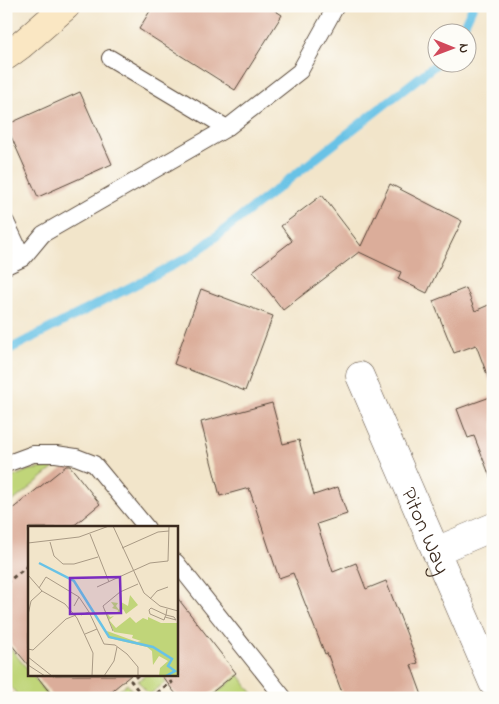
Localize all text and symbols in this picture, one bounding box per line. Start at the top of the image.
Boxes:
north arrow [426,22,476,72]
text: N [453,43,474,53]
street label: Piton Way [391,483,457,580]
inset map [28,526,178,676]

